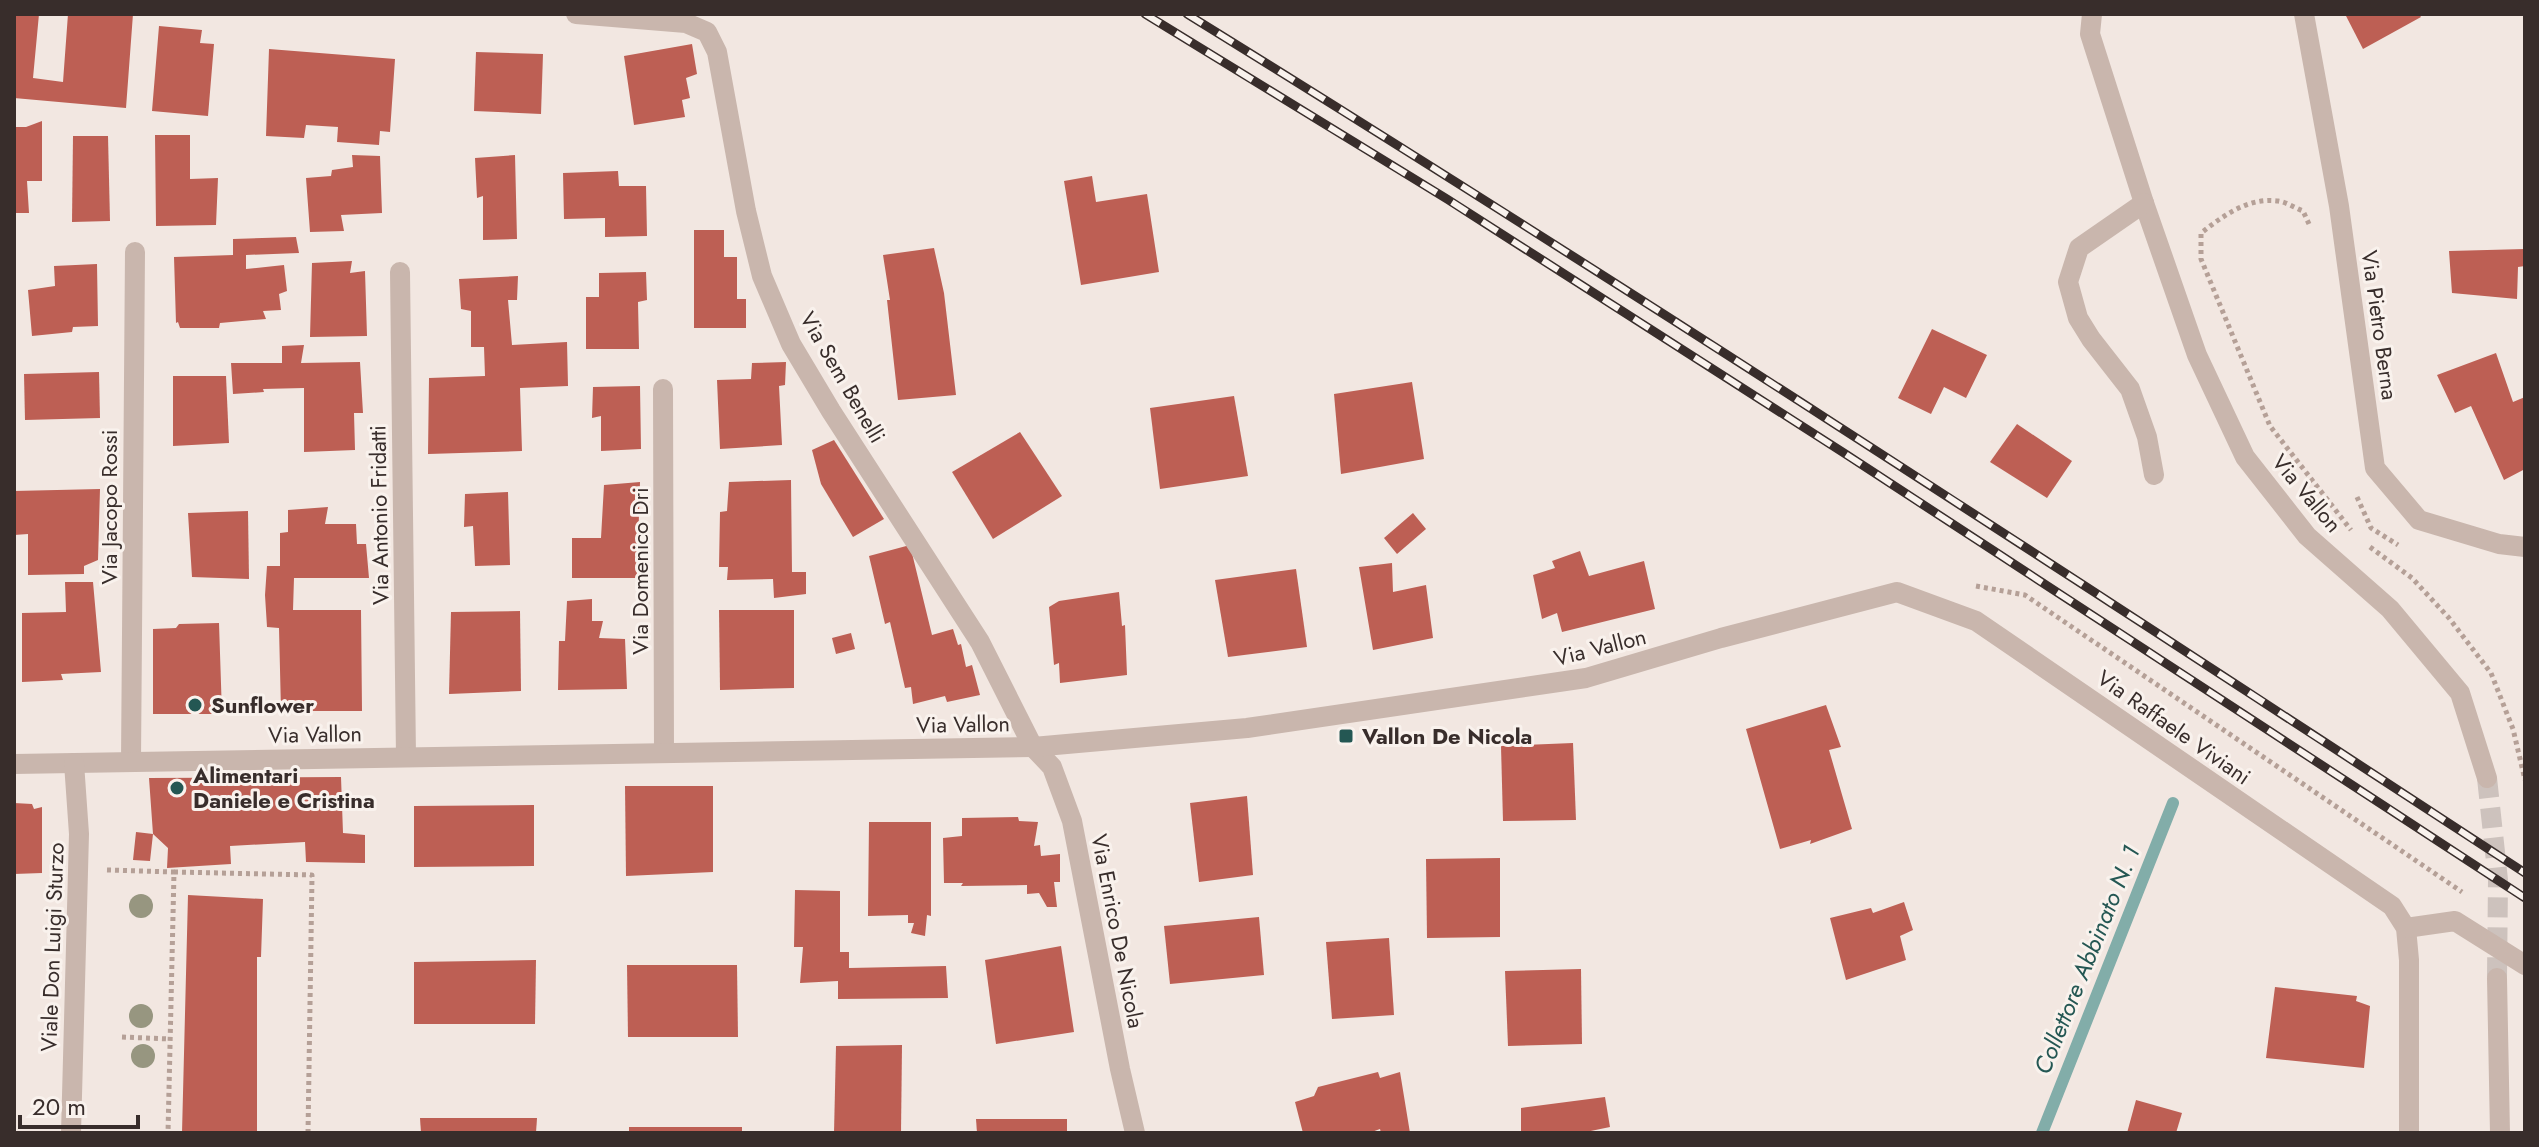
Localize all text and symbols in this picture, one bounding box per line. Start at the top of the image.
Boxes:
street label: Via Pietro Berna [2354,248,2406,402]
street label: Via Sem Benelli [792,305,894,449]
street label: Via Antonio Fridatti [361,425,397,605]
street label: Via Jacopo Rossi [93,430,125,584]
street label: Via Vallon [2265,447,2349,539]
street label: Via Domenico Dri [624,487,656,655]
street label: Via Vallon [1551,620,1649,674]
street label: Via Raffaele Viviani [2091,662,2257,792]
place label: Sunflower [211,689,314,721]
marker: Sunflower [186,696,204,714]
street label: Via Vallon [916,707,1010,741]
street label: Via Vallon [268,717,362,751]
place label: Vallon De Nicola [1361,720,1532,752]
marker: Vallon De Nicola [1337,727,1355,745]
place label: Alimentari Daniele e Cristina [192,759,375,816]
marker: Alimentari Daniele e Cristina [168,779,186,797]
street label: Via Enrico De Nicola [1083,831,1153,1031]
water label: Collettore Abbinato N. 1 [2025,840,2148,1079]
street label: Viale Don Luigi Sturzo [32,842,72,1052]
scale bar [20,1079,138,1129]
text: 20 m [32,1089,86,1124]

